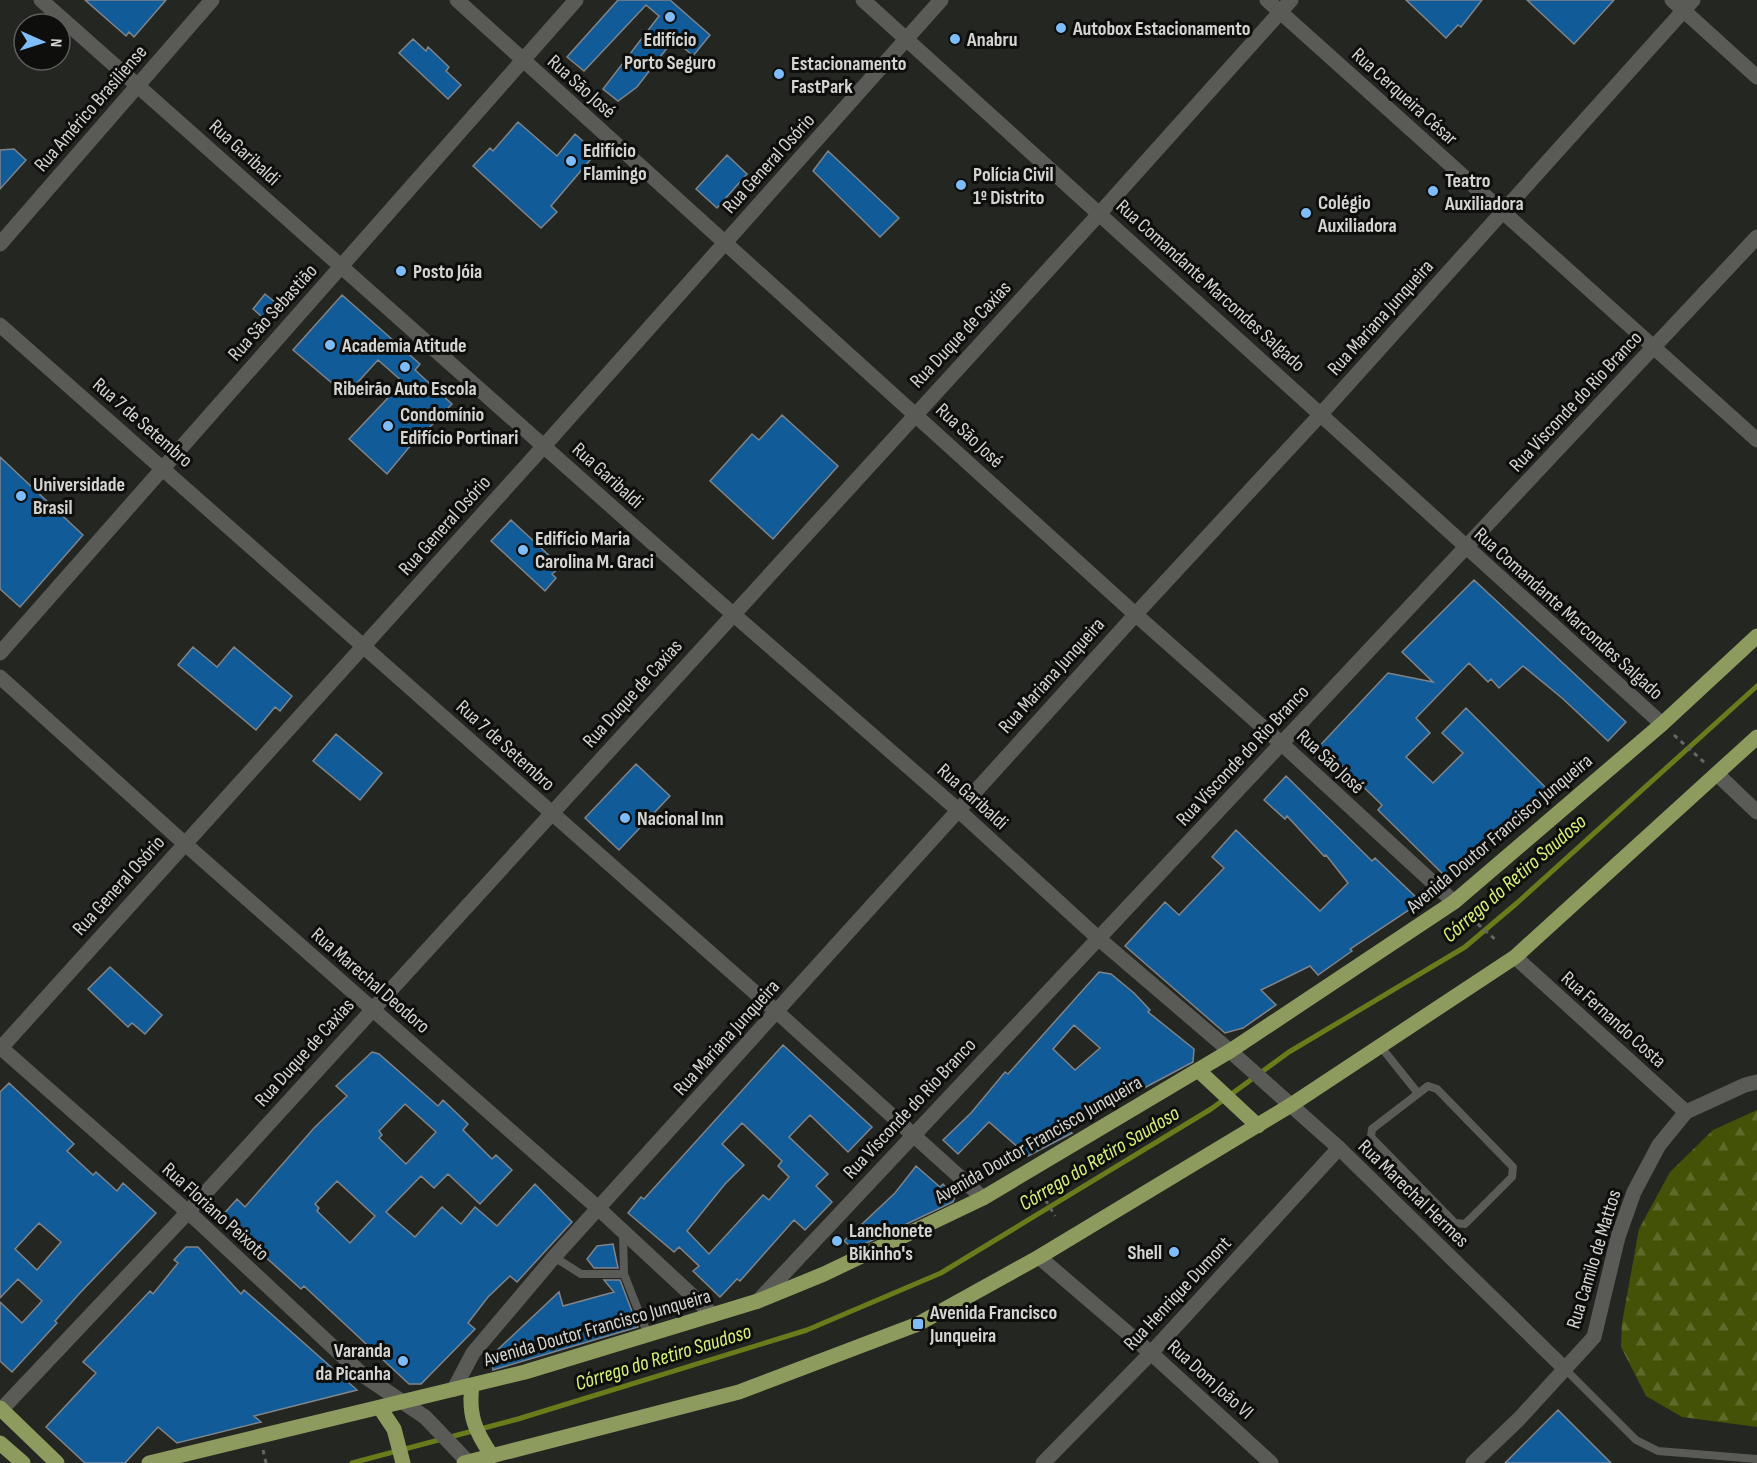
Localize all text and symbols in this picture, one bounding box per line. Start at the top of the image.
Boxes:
marker: Edifício Porto Seguro [663,10,677,24]
north arrow [12,12,72,72]
place label: Autobox Estacionamento [1072,17,1251,41]
marker: Autobox Estacionamento [1054,21,1068,35]
place label: Edifício Porto Seguro [624,28,716,75]
place label: Anabru [966,28,1017,52]
marker: Anabru [948,32,962,46]
text: N [46,38,65,47]
street label: Rua Américo Brasiliense [29,40,152,177]
street label: Rua Cerqueira César [1346,43,1462,151]
street label: Rua São José [542,50,621,124]
place label: Estacionamento FastPark [791,52,906,99]
marker: Estacionamento FastPark [772,67,786,81]
street label: Rua General Osório [718,109,820,219]
street label: Rua Garibaldi [204,115,285,191]
place label: Edifício Flamingo [583,139,647,186]
marker: Edifício Flamingo [564,154,578,168]
place label: Polícia Civil 1º Distrito [973,163,1053,210]
place label: Teatro Auxiliadora [1444,169,1524,216]
marker: Polícia Civil 1º Distrito [954,178,968,192]
marker: Teatro Auxiliadora [1426,184,1440,198]
place label: Colégio Auxiliadora [1317,191,1397,238]
street label: Rua Comandante Marcondes Salgado [1111,195,1310,377]
marker: Colégio Auxiliadora [1299,206,1313,220]
street label: Rua Mariana Junqueira [1323,255,1439,380]
street label: Rua São Sebastião [223,259,322,366]
place label: Posto Jóia [413,260,482,284]
marker: Posto Jóia [394,264,408,278]
street label: Rua Duque de Caxias [905,276,1016,393]
street label: Rua Visconde do Rio Branco [1504,326,1647,477]
place label: Academia Atitude [341,334,467,358]
marker: Academia Atitude [323,338,337,352]
marker: Ribeirão Auto Escola [398,360,412,374]
street label: Rua 7 de Setembro [87,373,197,473]
place label: Ribeirão Auto Escola [333,377,477,401]
street label: Rua São José [930,398,1008,473]
place label: Condomínio Edifício Portinari [400,403,518,450]
marker: Condomínio Edifício Portinari [381,419,395,433]
street label: Rua Garibaldi [567,438,648,514]
street label: Rua General Osório [394,471,496,581]
place label: Universidade Brasil [33,473,125,520]
marker: Universidade Brasil [14,489,28,503]
street label: Rua Comandante Marcondes Salgado [1469,523,1668,705]
place label: Edifício Maria Carolina M. Graci [535,527,654,574]
marker: Edifício Maria Carolina M. Graci [516,543,530,557]
street label: Rua Mariana Junqueira [994,613,1110,738]
street label: Rua Duque de Caxias [578,635,688,753]
street label: Rua Visconde do Rio Branco [1171,680,1314,831]
street label: Rua 7 de Setembro [451,695,560,796]
street label: Rua São José [1291,724,1369,799]
street label: Avenida Doutor Francisco Junqueira [1401,749,1597,919]
street label: Rua Garibaldi [932,759,1013,835]
place label: Nacional Inn [637,807,724,831]
water label: Córrego do Retiro Saudoso [1437,809,1592,948]
marker: Nacional Inn [618,811,632,825]
street label: Rua General Osório [68,831,170,941]
street label: Rua Marechal Deodoro [306,923,435,1039]
street label: Rua Fernando Costa [1556,966,1671,1073]
street label: Rua Mariana Junqueira [669,975,785,1100]
street label: Rua Duque de Caxias [250,994,360,1112]
street label: Rua Visconde do Rio Branco [838,1033,981,1184]
street label: Avenida Doutor Francisco Junqueira [930,1071,1146,1210]
water label: Córrego do Retiro Saudoso [1015,1100,1184,1216]
street label: Rua Marechal Hermes [1353,1135,1474,1253]
street label: Rua Floriano Peixoto [157,1158,274,1266]
street label: Rua Camilo de Mattos [1561,1187,1626,1332]
place label: Lanchonete Bikinho's [849,1219,933,1266]
street label: Rua Henrique Dumont [1119,1232,1237,1356]
marker: Lanchonete Bikinho's [830,1234,844,1248]
place label: Shell [1127,1241,1162,1265]
marker: Shell [1167,1245,1181,1259]
street label: Avenida Doutor Francisco Junqueira [480,1284,714,1372]
place label: Avenida Francisco Junqueira [929,1301,1057,1348]
marker: Avenida Francisco Junqueira [911,1317,925,1331]
water label: Córrego do Retiro Saudoso [572,1319,755,1396]
street label: Rua Dom João VI [1162,1335,1258,1425]
place label: Varanda da Picanha [315,1339,391,1386]
marker: Varanda da Picanha [396,1354,410,1368]

